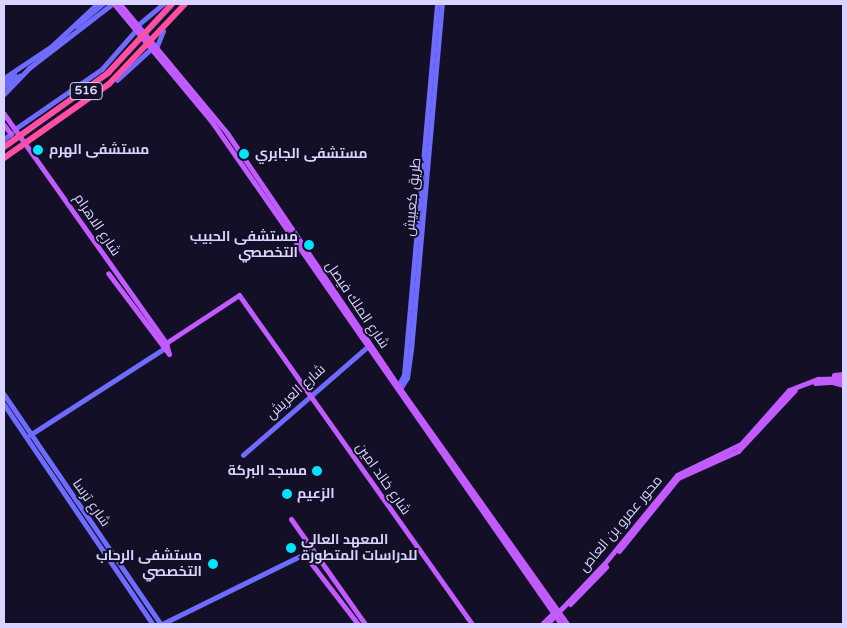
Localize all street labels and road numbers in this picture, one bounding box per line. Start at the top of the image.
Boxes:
road number: 516 [68,82,104,100]
street label: طريق كعبيش [401,157,425,237]
street label: شارع الاهرام [70,191,124,259]
street label: شارع الملك فيصل [322,258,392,352]
street label: شارع العريش [263,361,329,423]
street label: شارع خالد امين [352,440,414,518]
street label: محور عمرو بن العاص [576,472,666,576]
street label: شارع ترسا [69,476,113,530]

